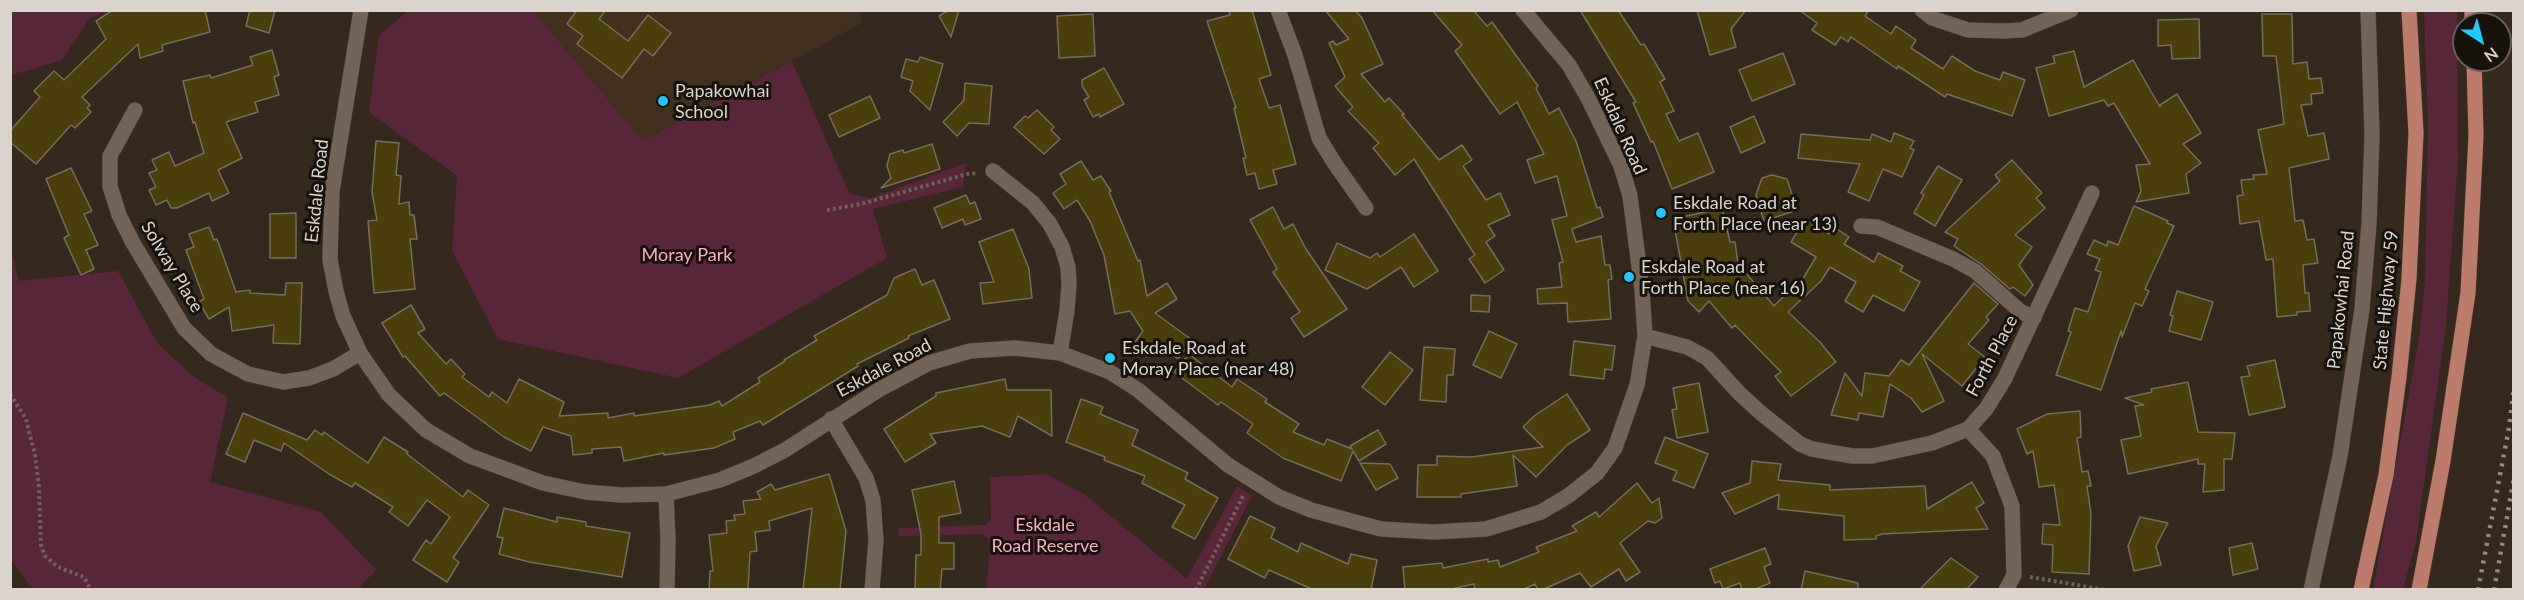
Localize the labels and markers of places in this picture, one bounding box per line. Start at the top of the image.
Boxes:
place label: Papakowhai School [675,80,770,122]
marker: Papakowhai School [656,94,670,108]
place label: Eskdale Road at Forth Place (near 13) [1673,192,1837,234]
marker: Eskdale Road at Forth Place (near 13) [1654,206,1668,220]
place label: Eskdale Road at Forth Place (near 16) [1641,256,1805,298]
marker: Eskdale Road at Forth Place (near 16) [1622,270,1636,284]
place label: Eskdale Road at Moray Place (near 48) [1122,337,1294,380]
marker: Eskdale Road at Moray Place (near 48) [1103,351,1117,365]

